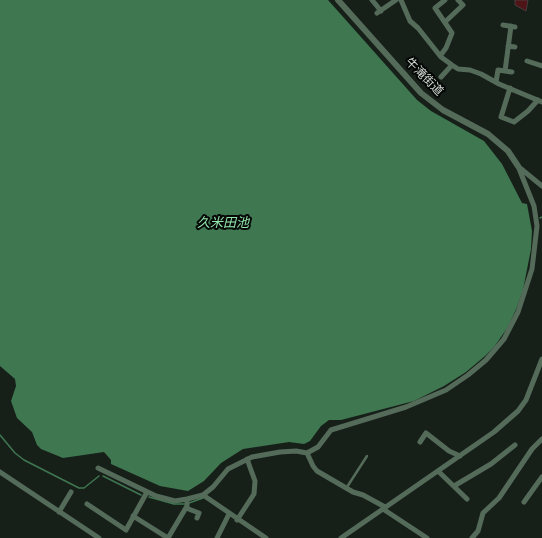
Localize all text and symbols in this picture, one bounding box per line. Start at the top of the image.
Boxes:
street label: 牛滝街道 [402,55,446,99]
water label: 久米田池 [197,215,249,231]

